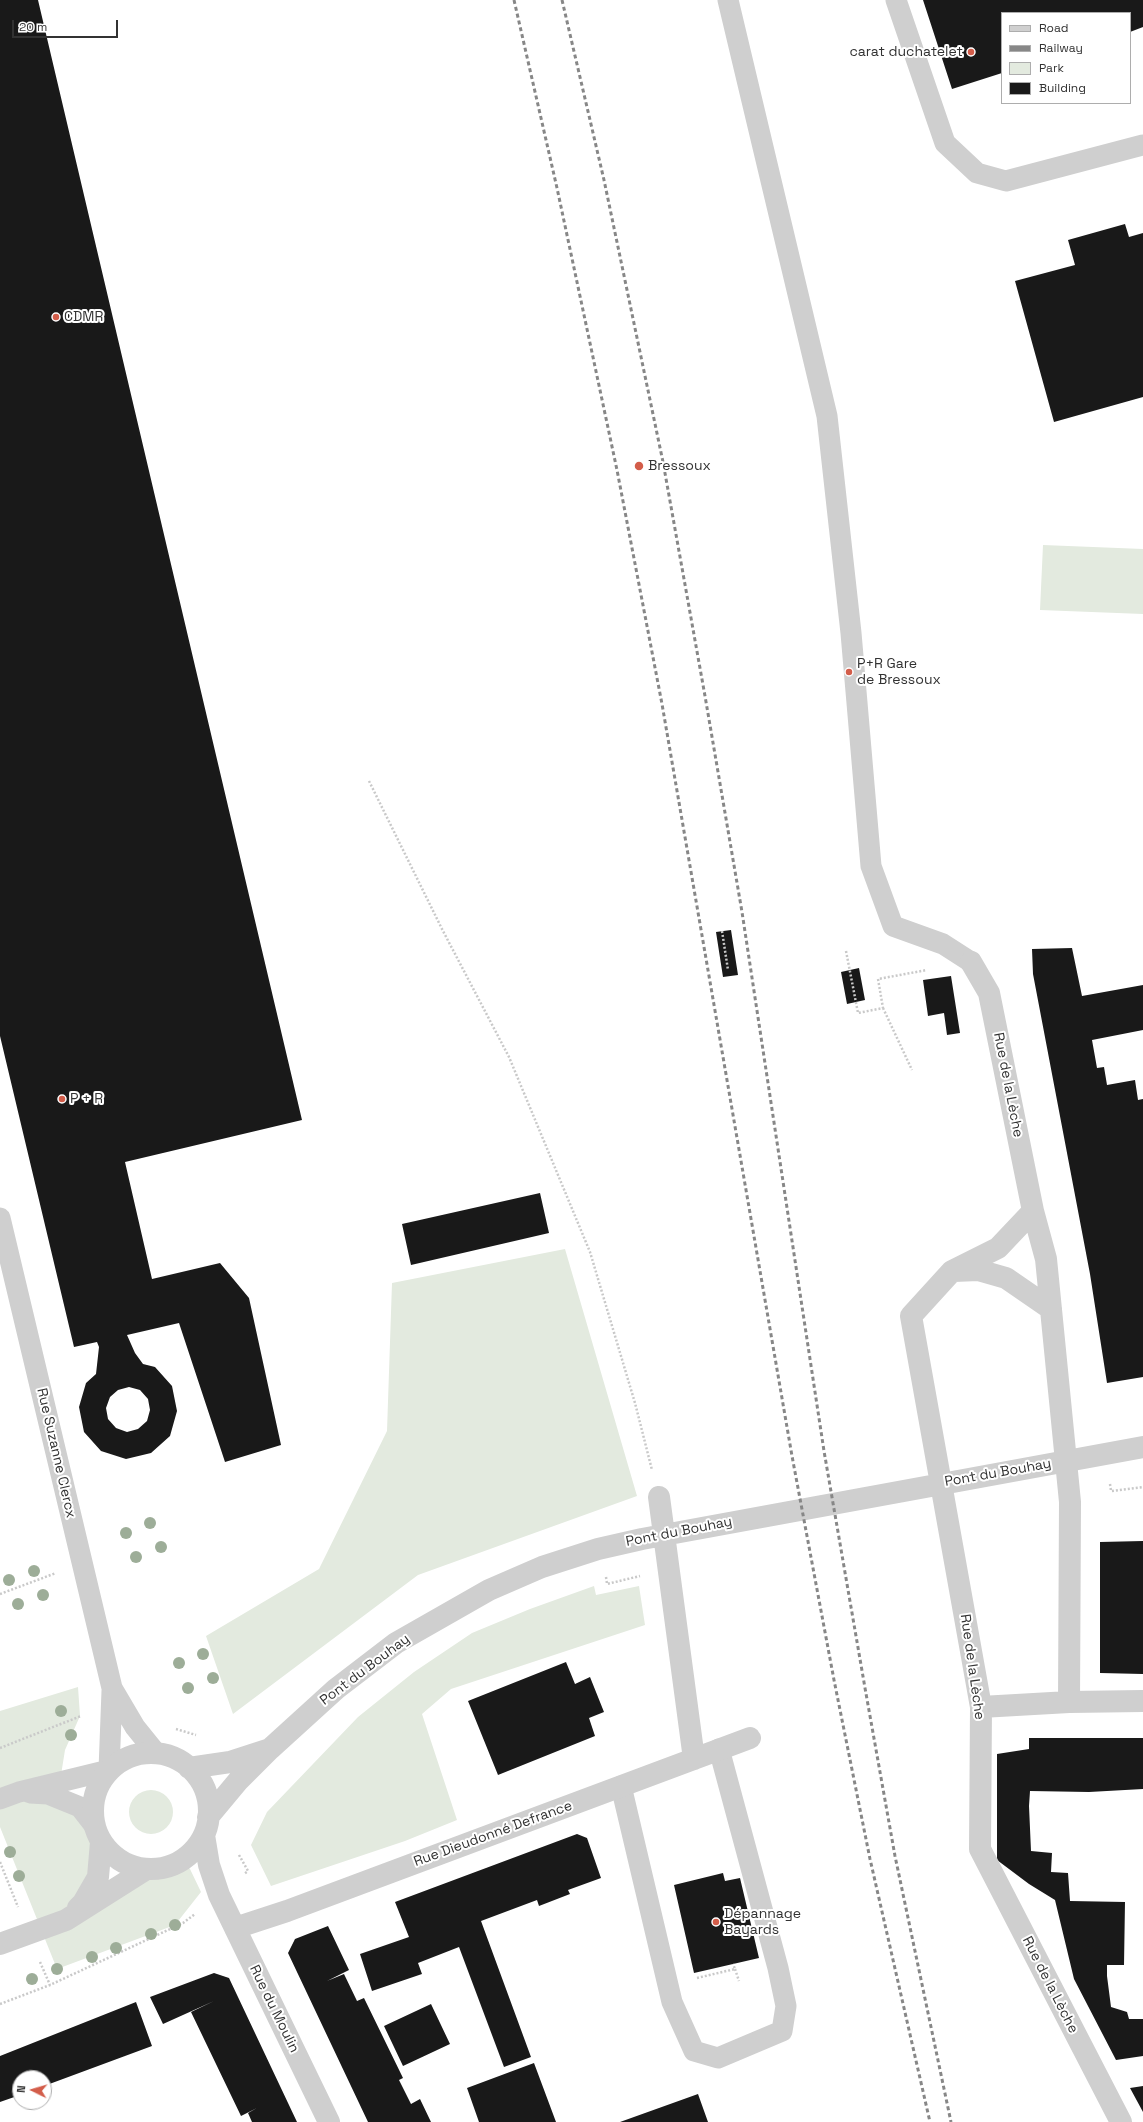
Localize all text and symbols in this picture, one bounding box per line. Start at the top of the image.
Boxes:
scale bar [14,12,120,38]
legend [1001,12,1131,104]
text: 20 m [19,19,47,35]
text: Road [1039,20,1068,36]
text: Railway [1039,40,1083,56]
place label: carat duchatelet [849,44,963,60]
marker: carat duchatelet [966,47,976,57]
text: Park [1039,60,1064,76]
text: Building [1039,80,1086,96]
place label: CDMR [64,309,103,325]
marker: CDMR [51,312,61,322]
place label: Bressoux [648,458,711,474]
marker: Bressoux [633,460,645,472]
place label: P+R Gare de Bressoux [857,656,941,688]
marker: P+R Gare de Bressoux [844,667,854,677]
street label: Rue de la Lèche [990,1031,1026,1139]
place label: P + R [70,1091,103,1107]
marker: P + R [57,1094,67,1104]
street label: Rue Suzanne Clercx [33,1386,79,1520]
street label: Pont du Bouhay [943,1455,1053,1491]
street label: Pont du Bouhay [624,1513,734,1551]
street label: Rue de la Lèche [956,1613,988,1721]
street label: Pont du Bouhay [317,1631,413,1709]
street label: Rue Dieudonné Defrance [411,1797,575,1871]
place label: Dépannage Bayards [724,1906,801,1938]
marker: Dépannage Bayards [711,1917,721,1927]
street label: Rue de la Lèche [1018,1934,1082,2036]
street label: Rue du Moulin [246,1963,302,2055]
north arrow [12,2070,52,2110]
text: N [14,2085,28,2093]

